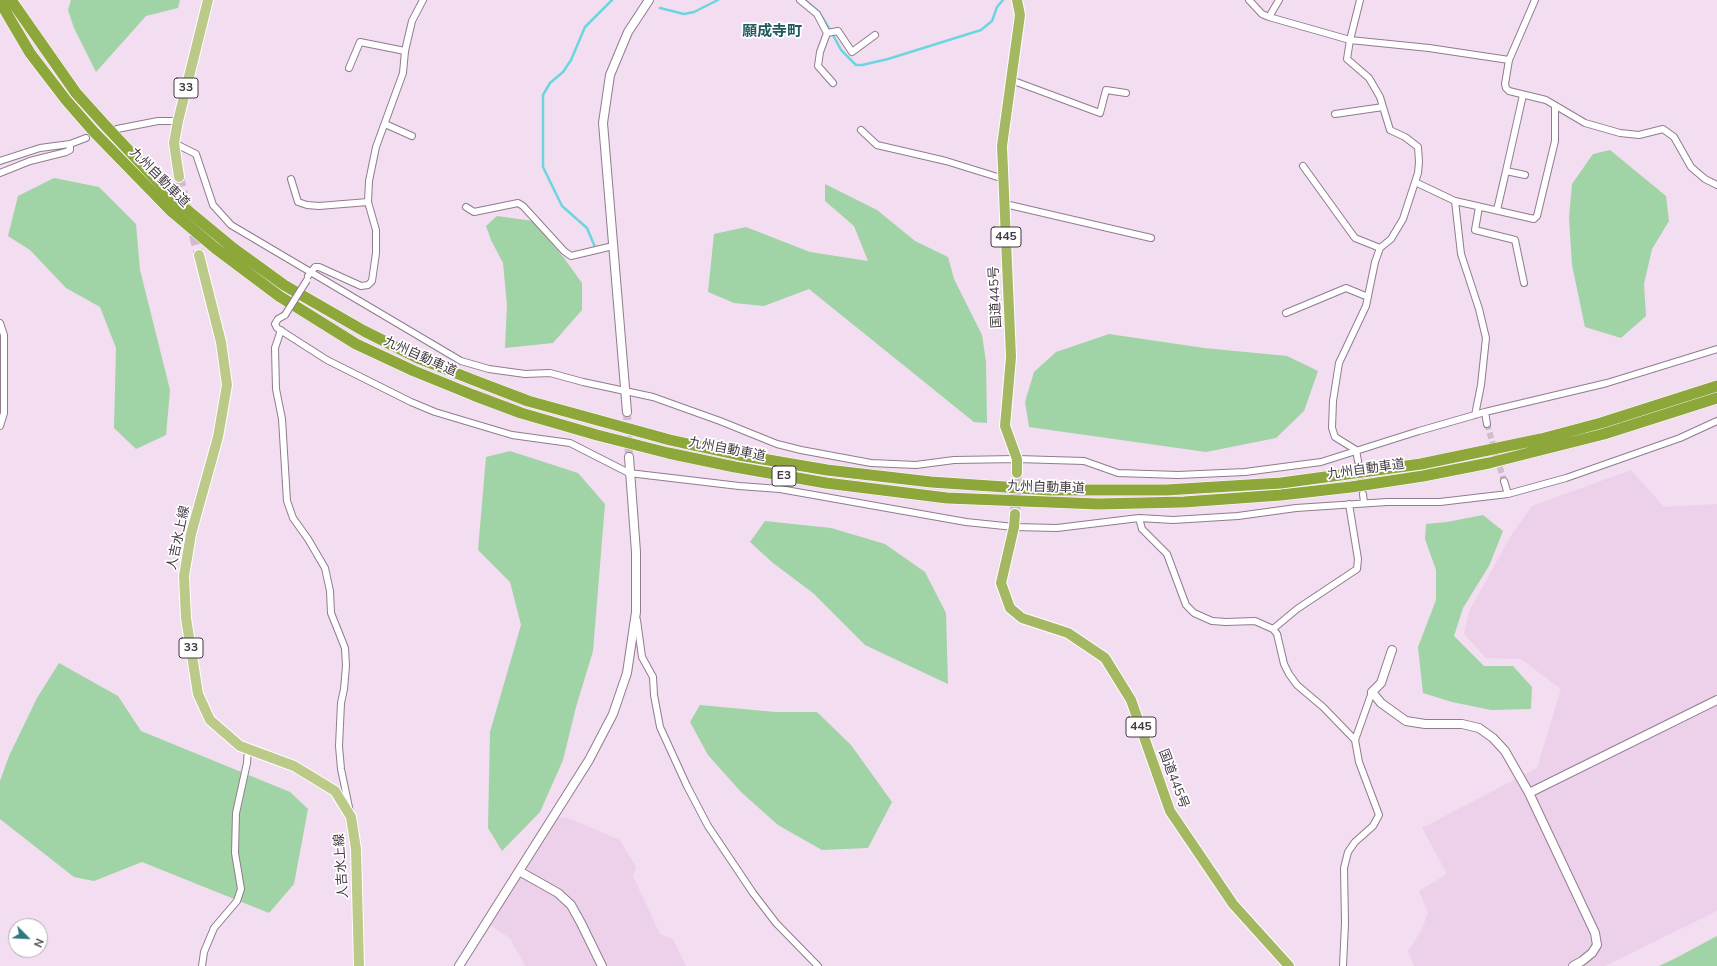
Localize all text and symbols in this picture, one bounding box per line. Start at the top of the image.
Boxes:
district label: 願成寺町 [742,23,802,41]
road number: 33 [174,78,198,98]
street label: 九州自動車道 [126,145,192,211]
road number: 445 [991,227,1021,247]
street label: 国道445号 [987,265,1005,329]
street label: 九州自動車道 [381,334,459,380]
street label: 九州自動車道 [687,435,767,465]
street label: 九州自動車道 [1326,457,1406,483]
road number: E3 [772,466,796,486]
street label: 九州自動車道 [1007,479,1085,497]
street label: 人吉水上線 [165,505,193,571]
road number: 33 [179,638,203,658]
road number: 445 [1126,717,1156,737]
street label: 国道445号 [1155,747,1191,811]
street label: 人吉水上線 [332,833,352,899]
north arrow [8,918,48,958]
text: N [30,936,47,949]

